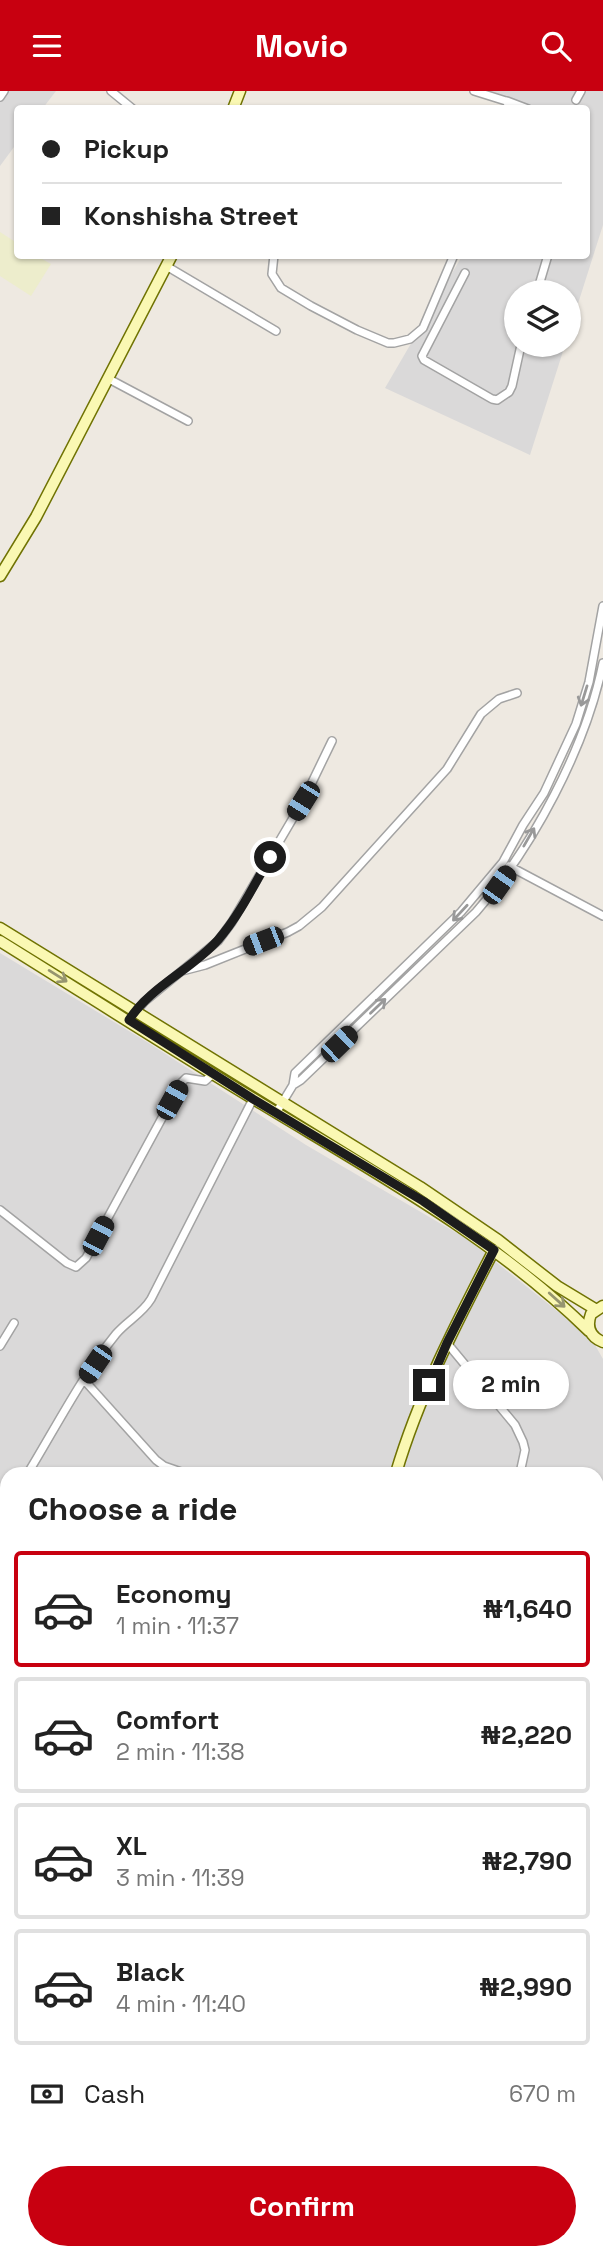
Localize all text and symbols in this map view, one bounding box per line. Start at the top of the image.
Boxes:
text: Movio [255,26,348,66]
icon: menu [28,27,66,65]
icon: search [537,27,575,65]
text: Pickup [84,132,169,166]
text: Konshisha Street [84,199,299,233]
map controls [504,280,581,357]
button: layers [504,280,581,357]
one-way arrow [577,685,589,707]
car [283,778,324,824]
one-way arrow [523,827,537,847]
route start [254,841,286,873]
car [479,862,520,908]
one-way arrow [452,904,468,922]
car [240,924,287,958]
one-way arrow [48,970,68,984]
one-way arrow [370,997,387,1014]
car [317,1022,362,1066]
car [153,1077,192,1123]
car [79,1213,118,1259]
one-way arrow [548,1292,566,1308]
car [75,1341,116,1387]
callout: 2 min [453,1361,569,1409]
route end [413,1369,445,1401]
text: 2 min [481,1369,541,1399]
text: Choose a ride [28,1489,238,1529]
text: Economy [116,1577,232,1611]
icon: car [32,1578,95,1641]
text: ₦1,640 [482,1592,572,1626]
text: 1 min · 11:37 [116,1611,239,1641]
text: Comfort [116,1703,219,1737]
icon: car [32,1704,95,1767]
text: ₦2,220 [480,1718,572,1752]
text: 2 min · 11:38 [116,1737,245,1767]
text: XL [116,1829,147,1863]
icon: car [32,1830,95,1893]
text: ₦2,790 [482,1844,572,1878]
text: 3 min · 11:39 [116,1863,244,1893]
text: Black [116,1955,185,1989]
icon: car [32,1956,95,2019]
text: ₦2,990 [479,1970,572,2004]
text: 4 min · 11:40 [116,1989,246,2019]
icon: cash [28,2075,66,2113]
text: Cash [84,2077,145,2111]
text: 670 m [509,2079,576,2109]
button: Confirm [28,2166,576,2246]

